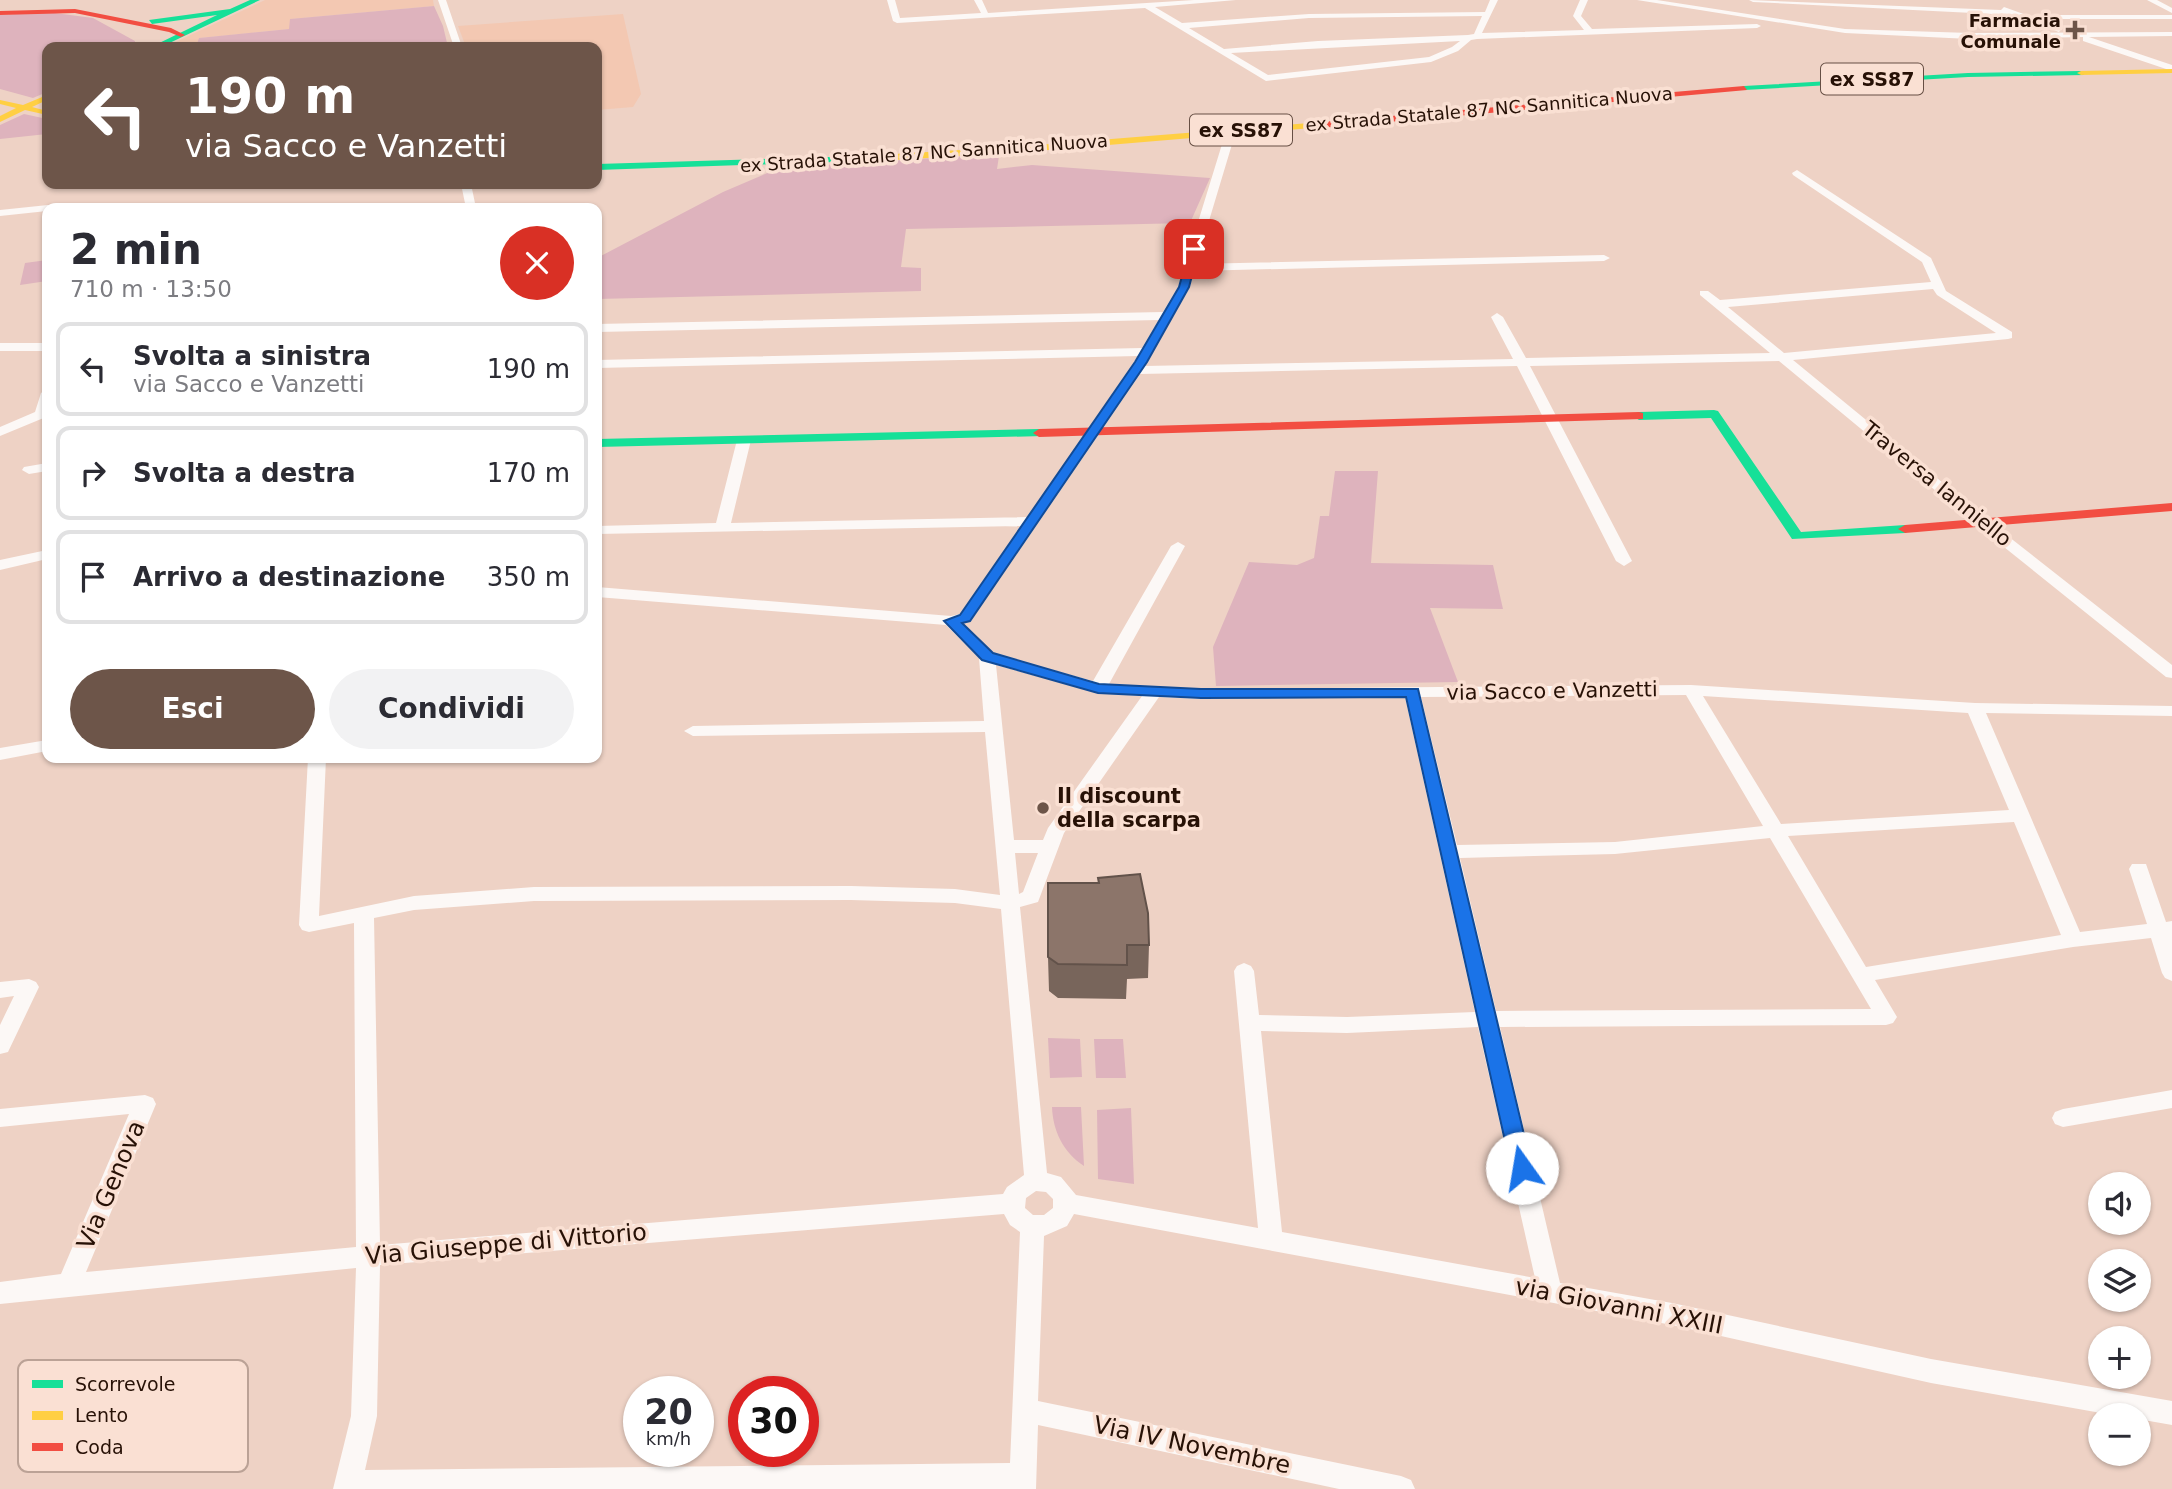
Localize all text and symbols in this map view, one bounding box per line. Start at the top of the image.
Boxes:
place label: Farmacia Comunale [1961,10,2061,52]
marker: Farmacia Comunale [2067,22,2083,38]
road number: ex SS87 [1821,64,1923,94]
text: 190 m [185,68,355,125]
icon: left [70,70,161,161]
street label: ex Strada Statale 87 NC Sannitica Nuova [1305,82,1673,136]
road number: ex SS87 [1190,114,1292,146]
text: via Sacco e Vanzetti [185,127,507,165]
street label: ex Strada Statale 87 NC Sannitica Nuova [739,130,1109,176]
pin [1164,219,1224,279]
text: 2 min [70,225,202,274]
button: close [500,226,574,300]
icon: arrive [1175,230,1213,268]
text: 710 m · 13:50 [70,276,232,302]
text: Svolta a sinistra [133,341,371,371]
icon: left [74,350,112,388]
text: 190 m [487,354,570,384]
text: via Sacco e Vanzetti [133,371,365,397]
street label: Traversa Ianniello [1857,416,2016,551]
icon: right [74,454,112,492]
text: Svolta a destra [133,458,356,488]
text: 170 m [487,458,570,488]
icon: arrive [74,558,112,596]
text: Arrivo a destinazione [133,562,445,592]
text: 350 m [487,562,570,592]
button: Esci [70,669,315,749]
button: Condividi [329,669,574,749]
street label: via Sacco e Vanzetti [1446,677,1658,705]
place label: Il discount della scarpa [1057,784,1201,832]
marker: Il discount della scarpa [1035,800,1051,816]
street label: Via Genova [71,1116,151,1254]
position arrow [1485,1131,1559,1205]
map controls [2088,1172,2151,1466]
button: sound [2088,1172,2151,1235]
street label: Via Giuseppe di Vittorio [364,1218,648,1270]
button: layers [2088,1249,2151,1312]
street label: via Giovanni XXIII [1513,1272,1725,1340]
button: + [2088,1326,2151,1389]
legend [18,1360,248,1472]
text: Scorrevole [75,1373,176,1395]
speed limit sign: 30 [728,1376,819,1467]
text: 20 [644,1392,693,1432]
button: − [2088,1403,2151,1466]
text: Lento [75,1404,128,1426]
street label: Via IV Novembre [1091,1410,1293,1480]
text: km/h [646,1428,691,1449]
text: Coda [75,1436,124,1458]

